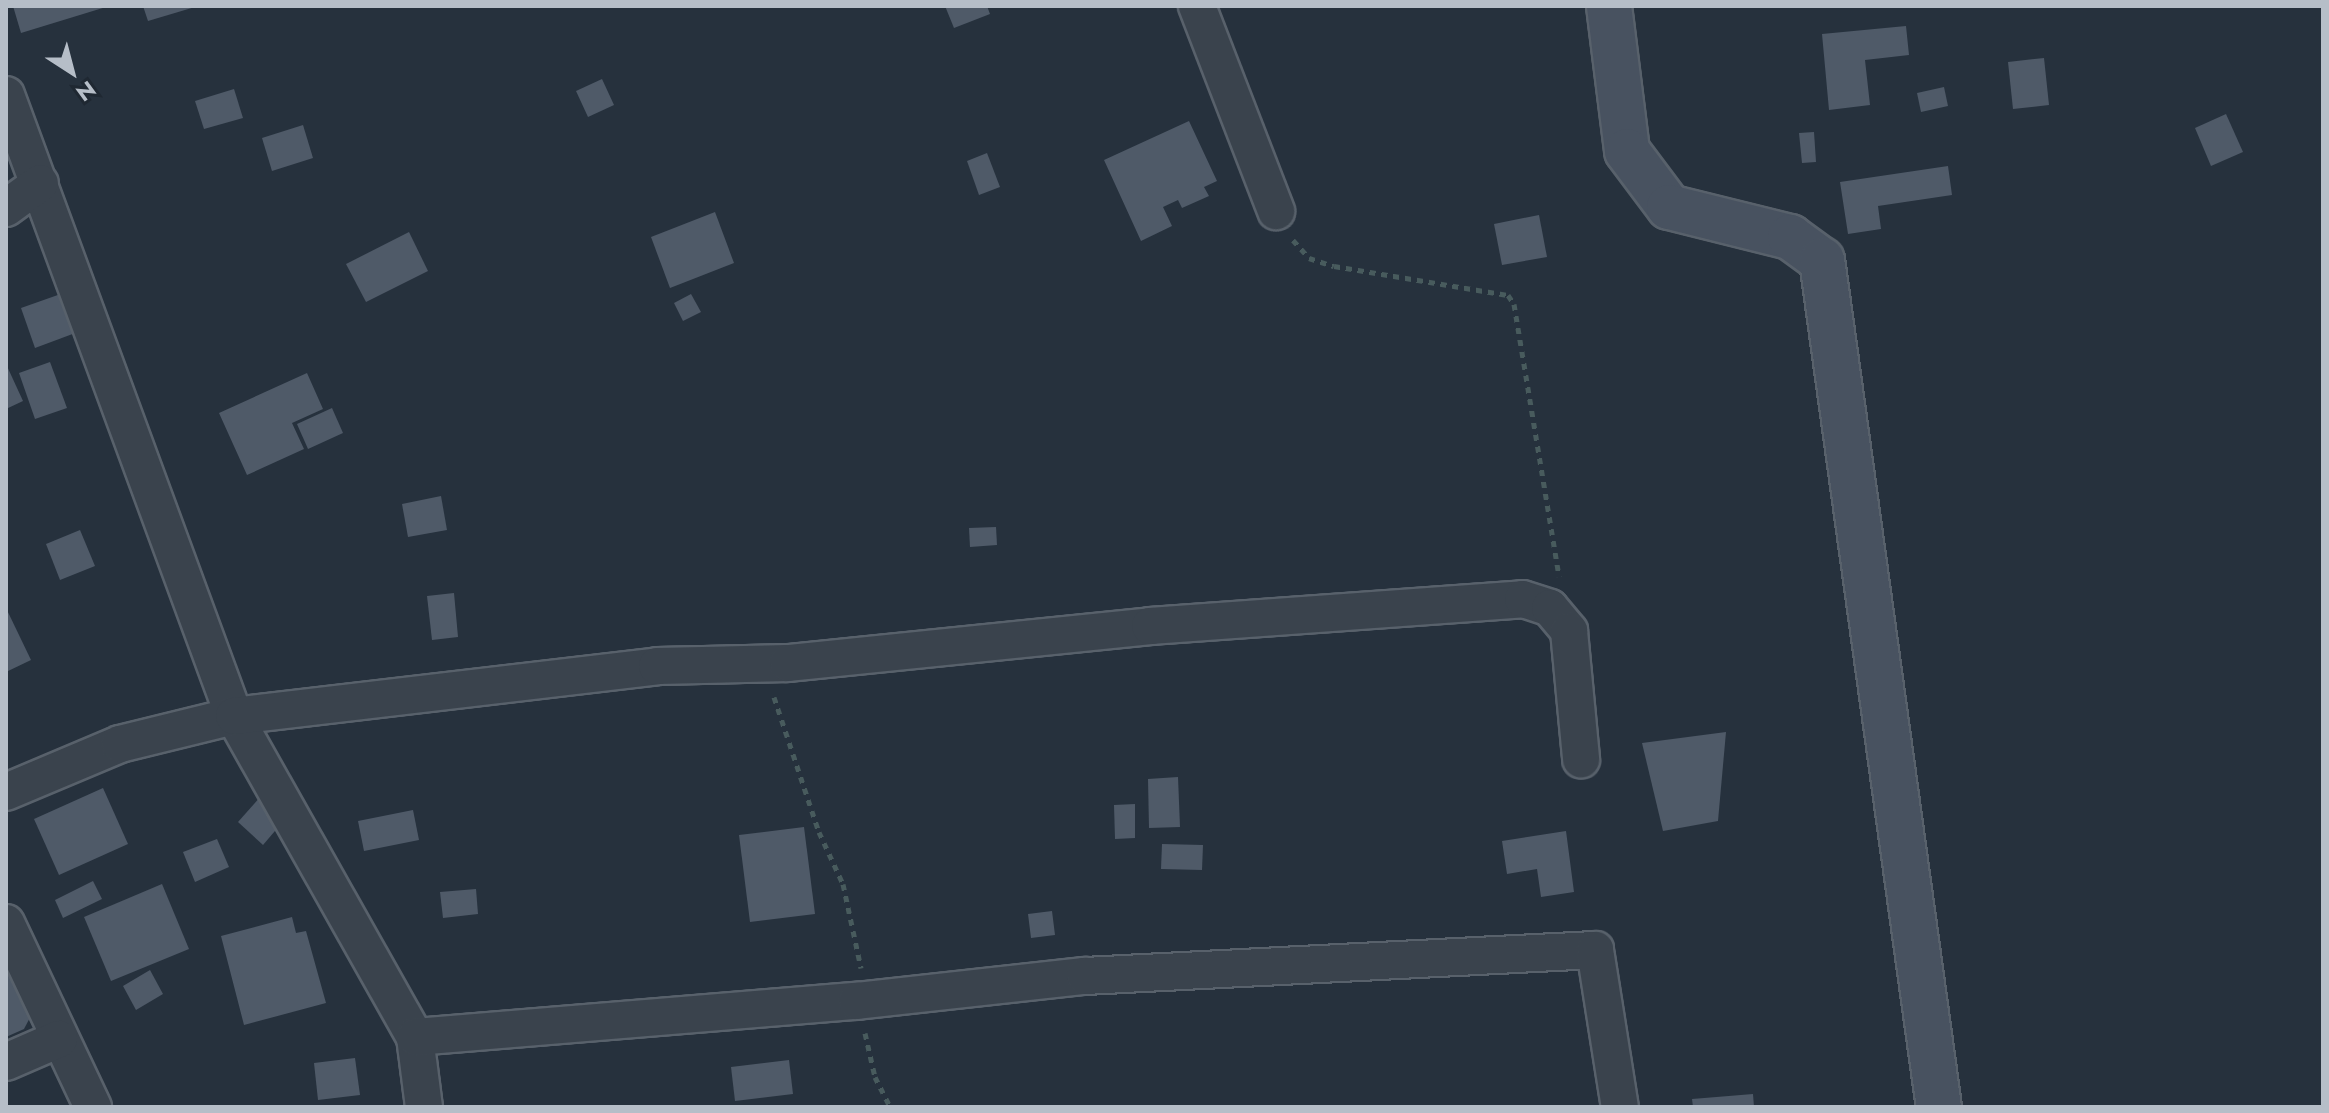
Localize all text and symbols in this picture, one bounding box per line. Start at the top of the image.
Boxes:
north arrow [32,32,112,112]
text: N [70,73,103,109]

